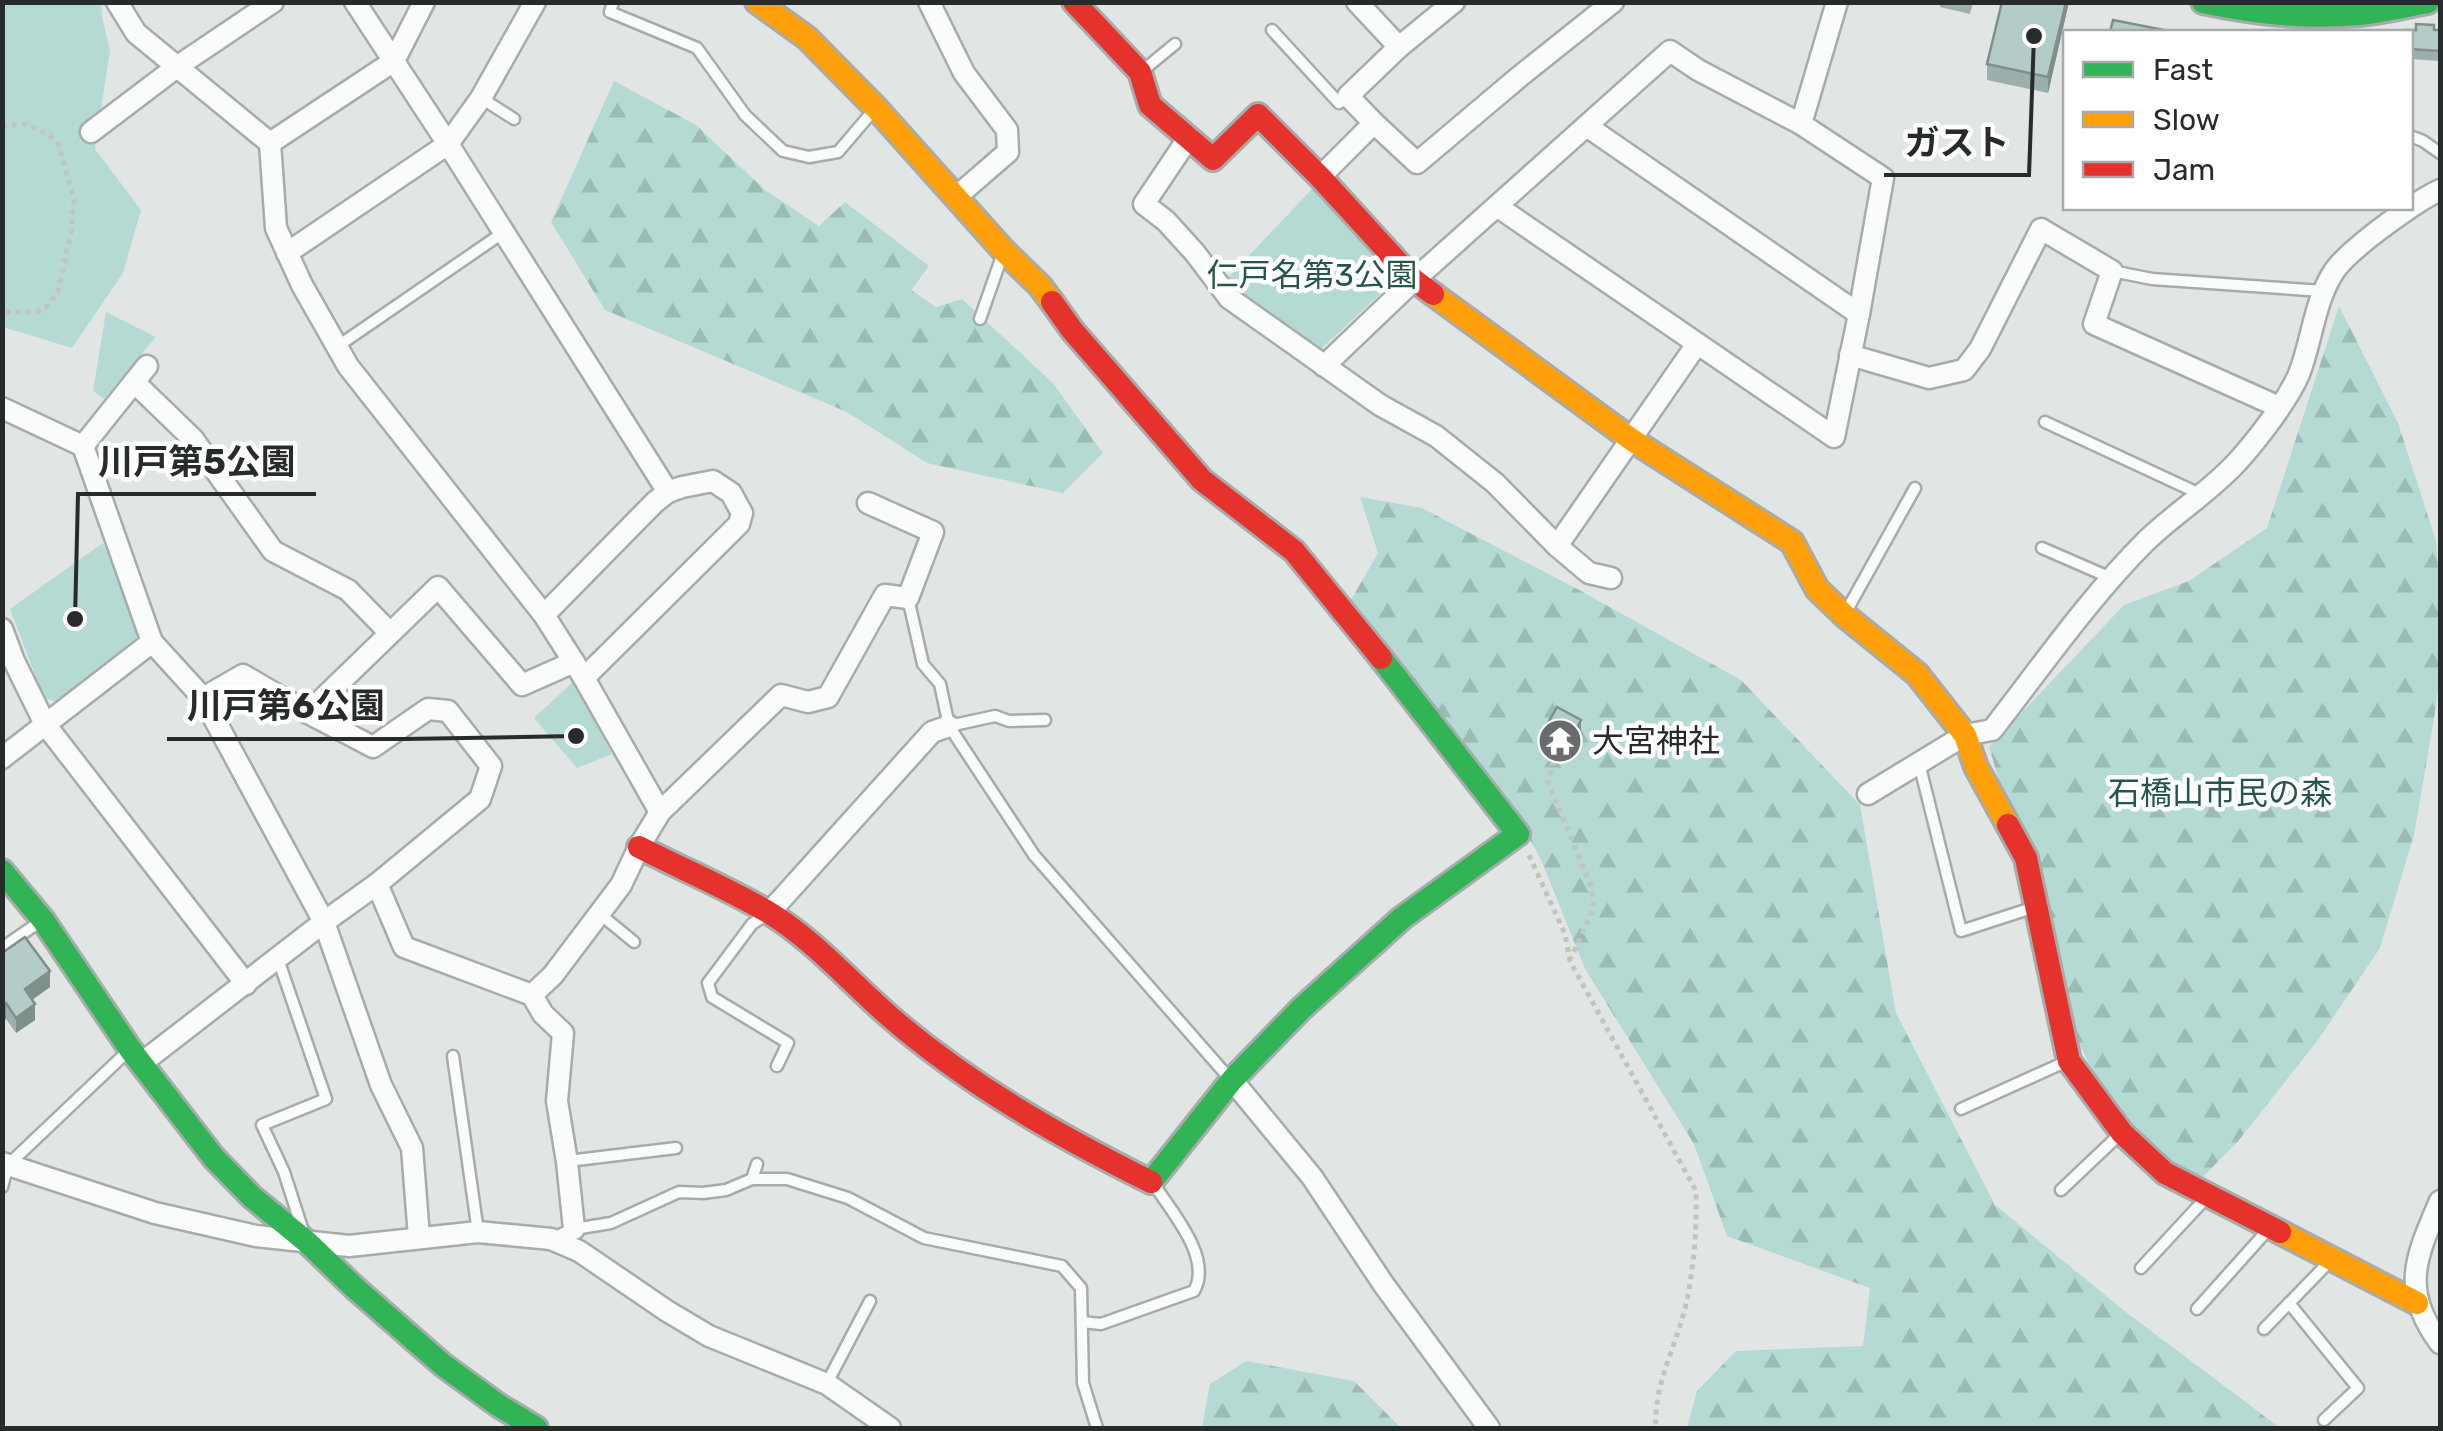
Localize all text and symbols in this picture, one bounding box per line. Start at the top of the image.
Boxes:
legend [2063,30,2413,210]
text: Fast [2153,52,2213,88]
text: Slow [2153,102,2220,138]
callout: ガスト [1884,110,2029,175]
text: ガスト [1904,122,2010,164]
text: Jam [2153,152,2215,188]
park label: 仁戸名第3公園 [1206,256,1418,294]
callout: 川戸第5公園 [78,429,316,494]
text: 川戸第5公園 [98,441,296,483]
callout: 川戸第6公園 [167,674,405,739]
text: 川戸第6公園 [187,685,385,727]
temple icon: 大宮神社 [1537,718,1583,764]
place label: 大宮神社 [1592,722,1720,760]
park label: 石橋山市民の森 [2108,774,2332,812]

